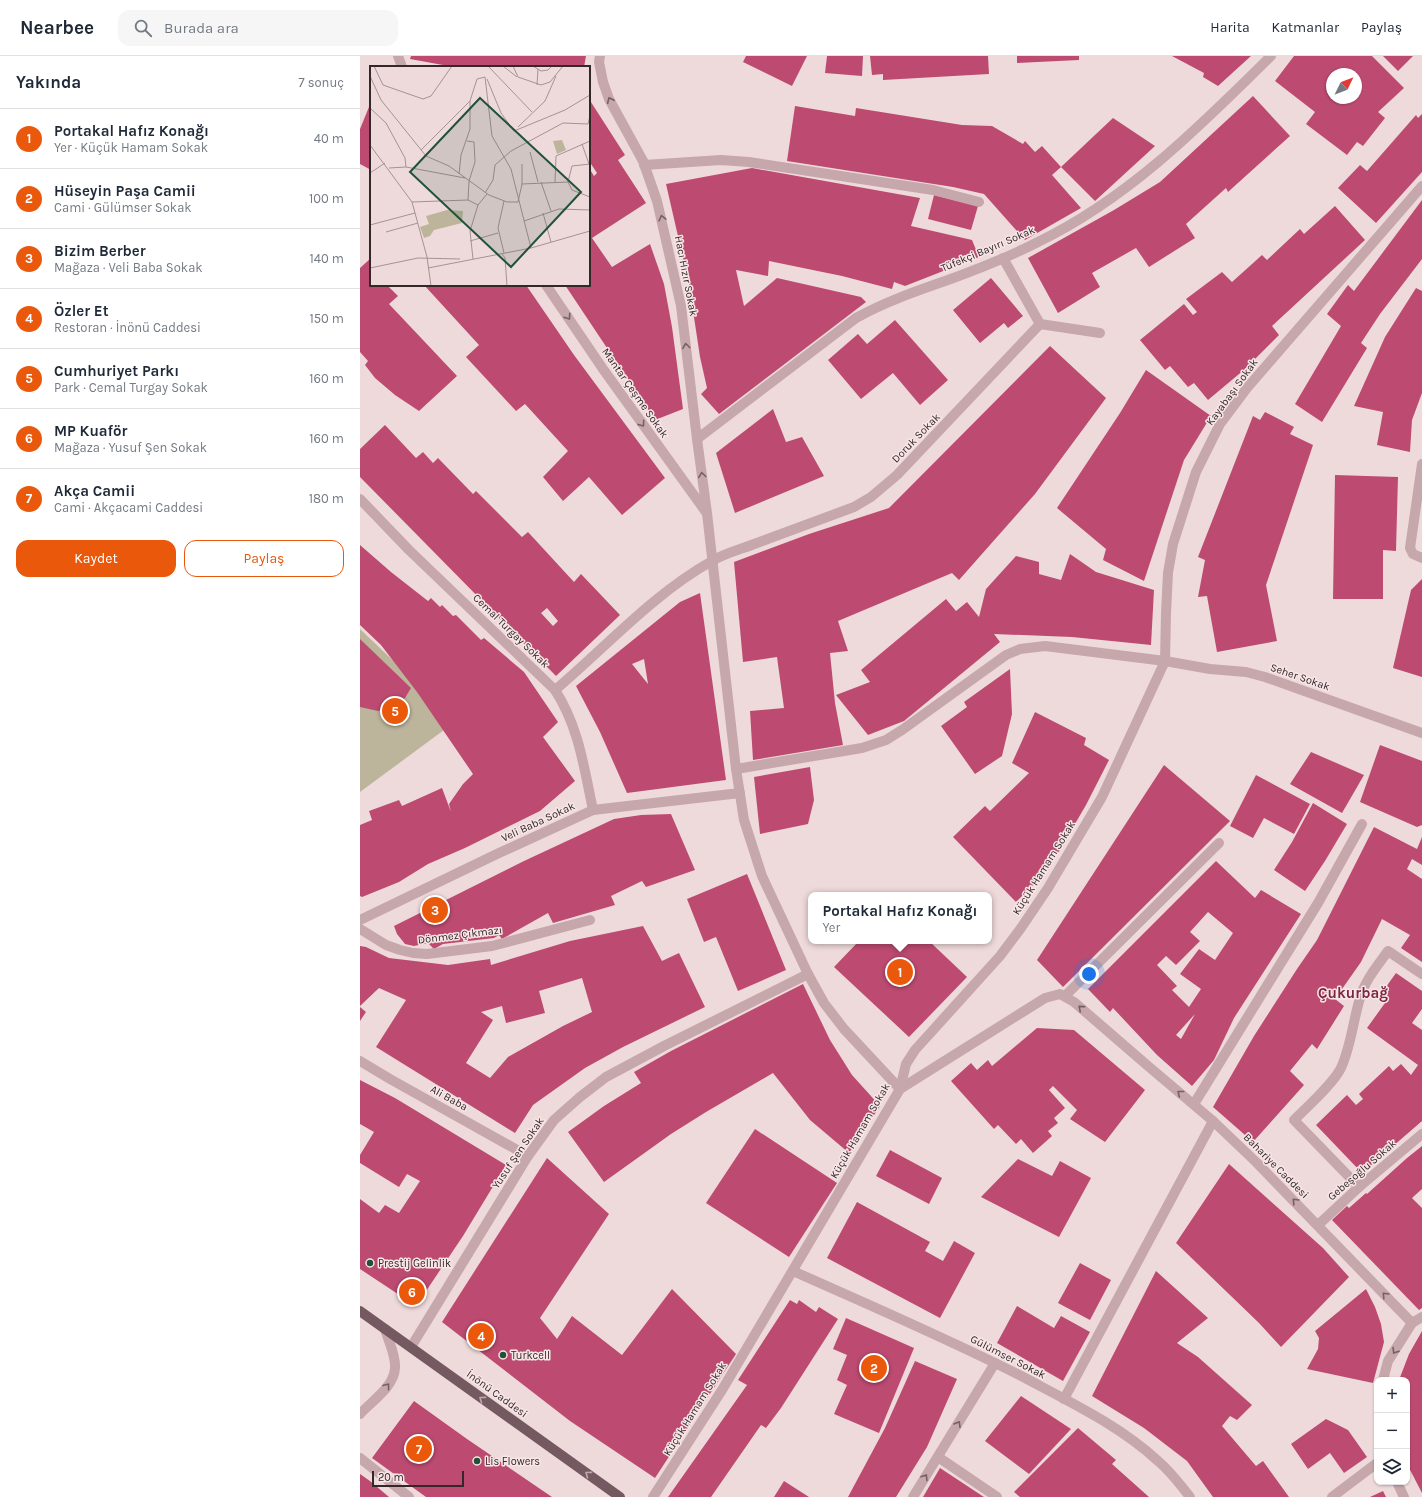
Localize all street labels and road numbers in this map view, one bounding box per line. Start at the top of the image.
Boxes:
street label: Tüfekçi Bayırı Sokak [939,223,1037,275]
street label: Hacı Hızır Sokak [672,235,700,317]
street label: Mantar Çeşme Sokak [599,346,671,440]
street label: Kayabaşı Sokak [1203,356,1261,428]
street label: Doruk Sokak [889,411,943,465]
street label: Cemal Turgay Sokak [470,591,552,671]
street label: Seher Sokak [1268,661,1332,693]
street label: Veli Baba Sokak [499,799,577,845]
street label: Küçük Hamam Sokak [1010,819,1078,917]
street label: Dönmez Çıkmazı [417,923,503,947]
street label: Küçük Hamam Sokak [827,1081,893,1181]
street label: Ali Baba [428,1082,470,1114]
street label: Yusuf Şen Sokak [489,1115,547,1191]
street label: Bahariye Caddesi [1241,1131,1311,1201]
street label: Gebeşoğlu Sokak [1325,1137,1399,1203]
street label: Gülümser Sokak [968,1332,1048,1382]
street label: Küçük Hamam Sokak [661,1360,729,1458]
street label: İnönü Caddesi [464,1367,531,1420]

